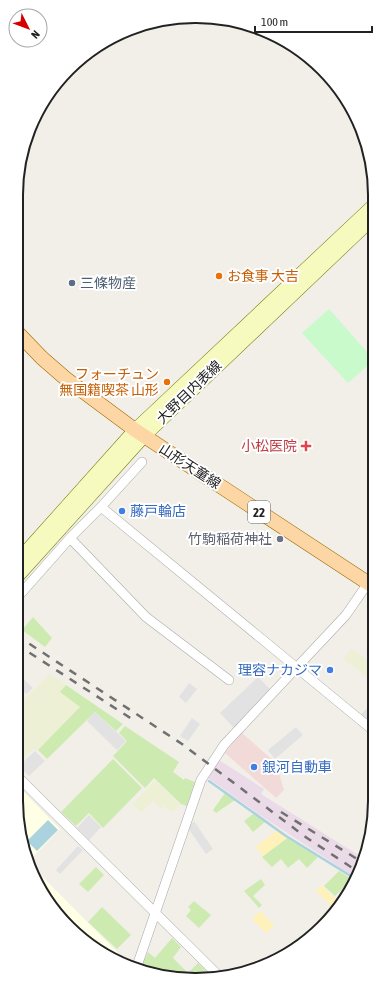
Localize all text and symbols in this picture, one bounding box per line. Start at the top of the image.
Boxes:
north arrow [8,8,48,48]
scale bar [255,8,372,34]
text: 100 m [261,15,288,29]
text: N [29,28,42,41]
place label: お食事 大吉 [227,268,299,284]
marker: お食事 大吉 [214,271,224,281]
place label: 三條物産 [80,275,136,291]
marker: 三條物産 [67,278,77,288]
street label: 大野目内表線 [153,357,225,427]
place label: フォーチュン 無国籍喫茶 山形 [59,366,159,398]
marker: フォーチュン 無国籍喫茶 山形 [162,377,172,387]
place label: 小松医院 [241,438,297,454]
street label: 山形天童線 [156,440,224,492]
marker: 小松医院 [300,440,312,452]
road number: 22 [248,501,270,523]
place label: 藤戸輪店 [130,503,186,519]
marker: 藤戸輪店 [117,506,127,516]
place label: 竹駒稲荷神社 [188,531,272,547]
marker: 竹駒稲荷神社 [275,534,285,544]
place label: 理容ナカジマ [238,662,322,678]
marker: 理容ナカジマ [325,665,335,675]
place label: 銀河自動車 [262,759,332,775]
marker: 銀河自動車 [249,762,259,772]

